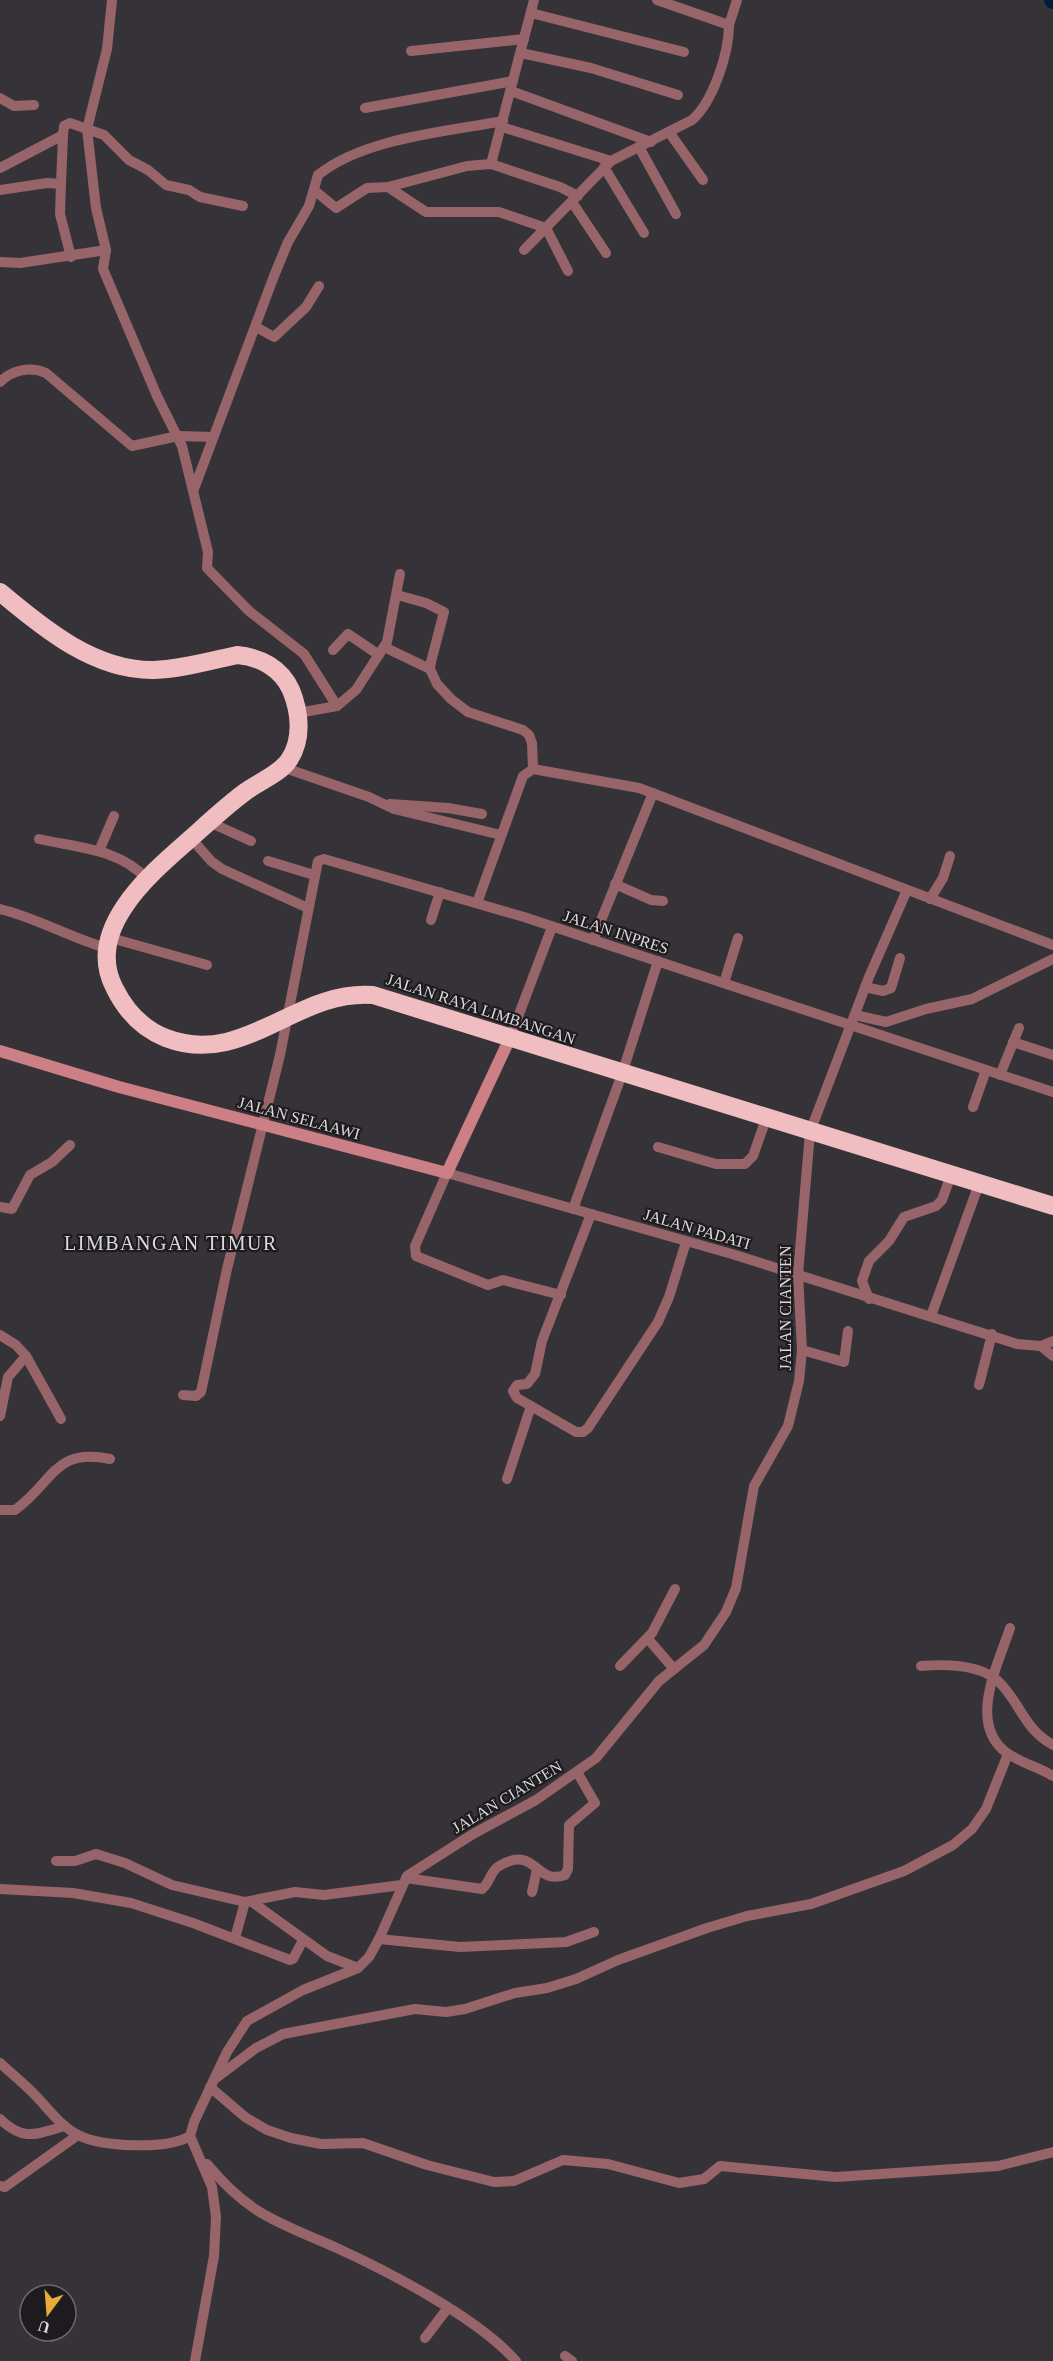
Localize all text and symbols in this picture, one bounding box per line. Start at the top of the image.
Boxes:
street label: JALAN INPRES [561,907,671,957]
street label: JALAN RAYA LIMBANGAN [384,970,578,1048]
street label: JALAN SELAAWI [236,1094,362,1142]
street label: JALAN PADATI [642,1206,752,1252]
district label: LIMBANGAN TIMUR [64,1232,278,1254]
street label: JALAN CIANTEN [777,1245,794,1370]
street label: JALAN CIANTEN [449,1757,565,1836]
north arrow [18,2283,78,2343]
text: U [36,2317,52,2337]

